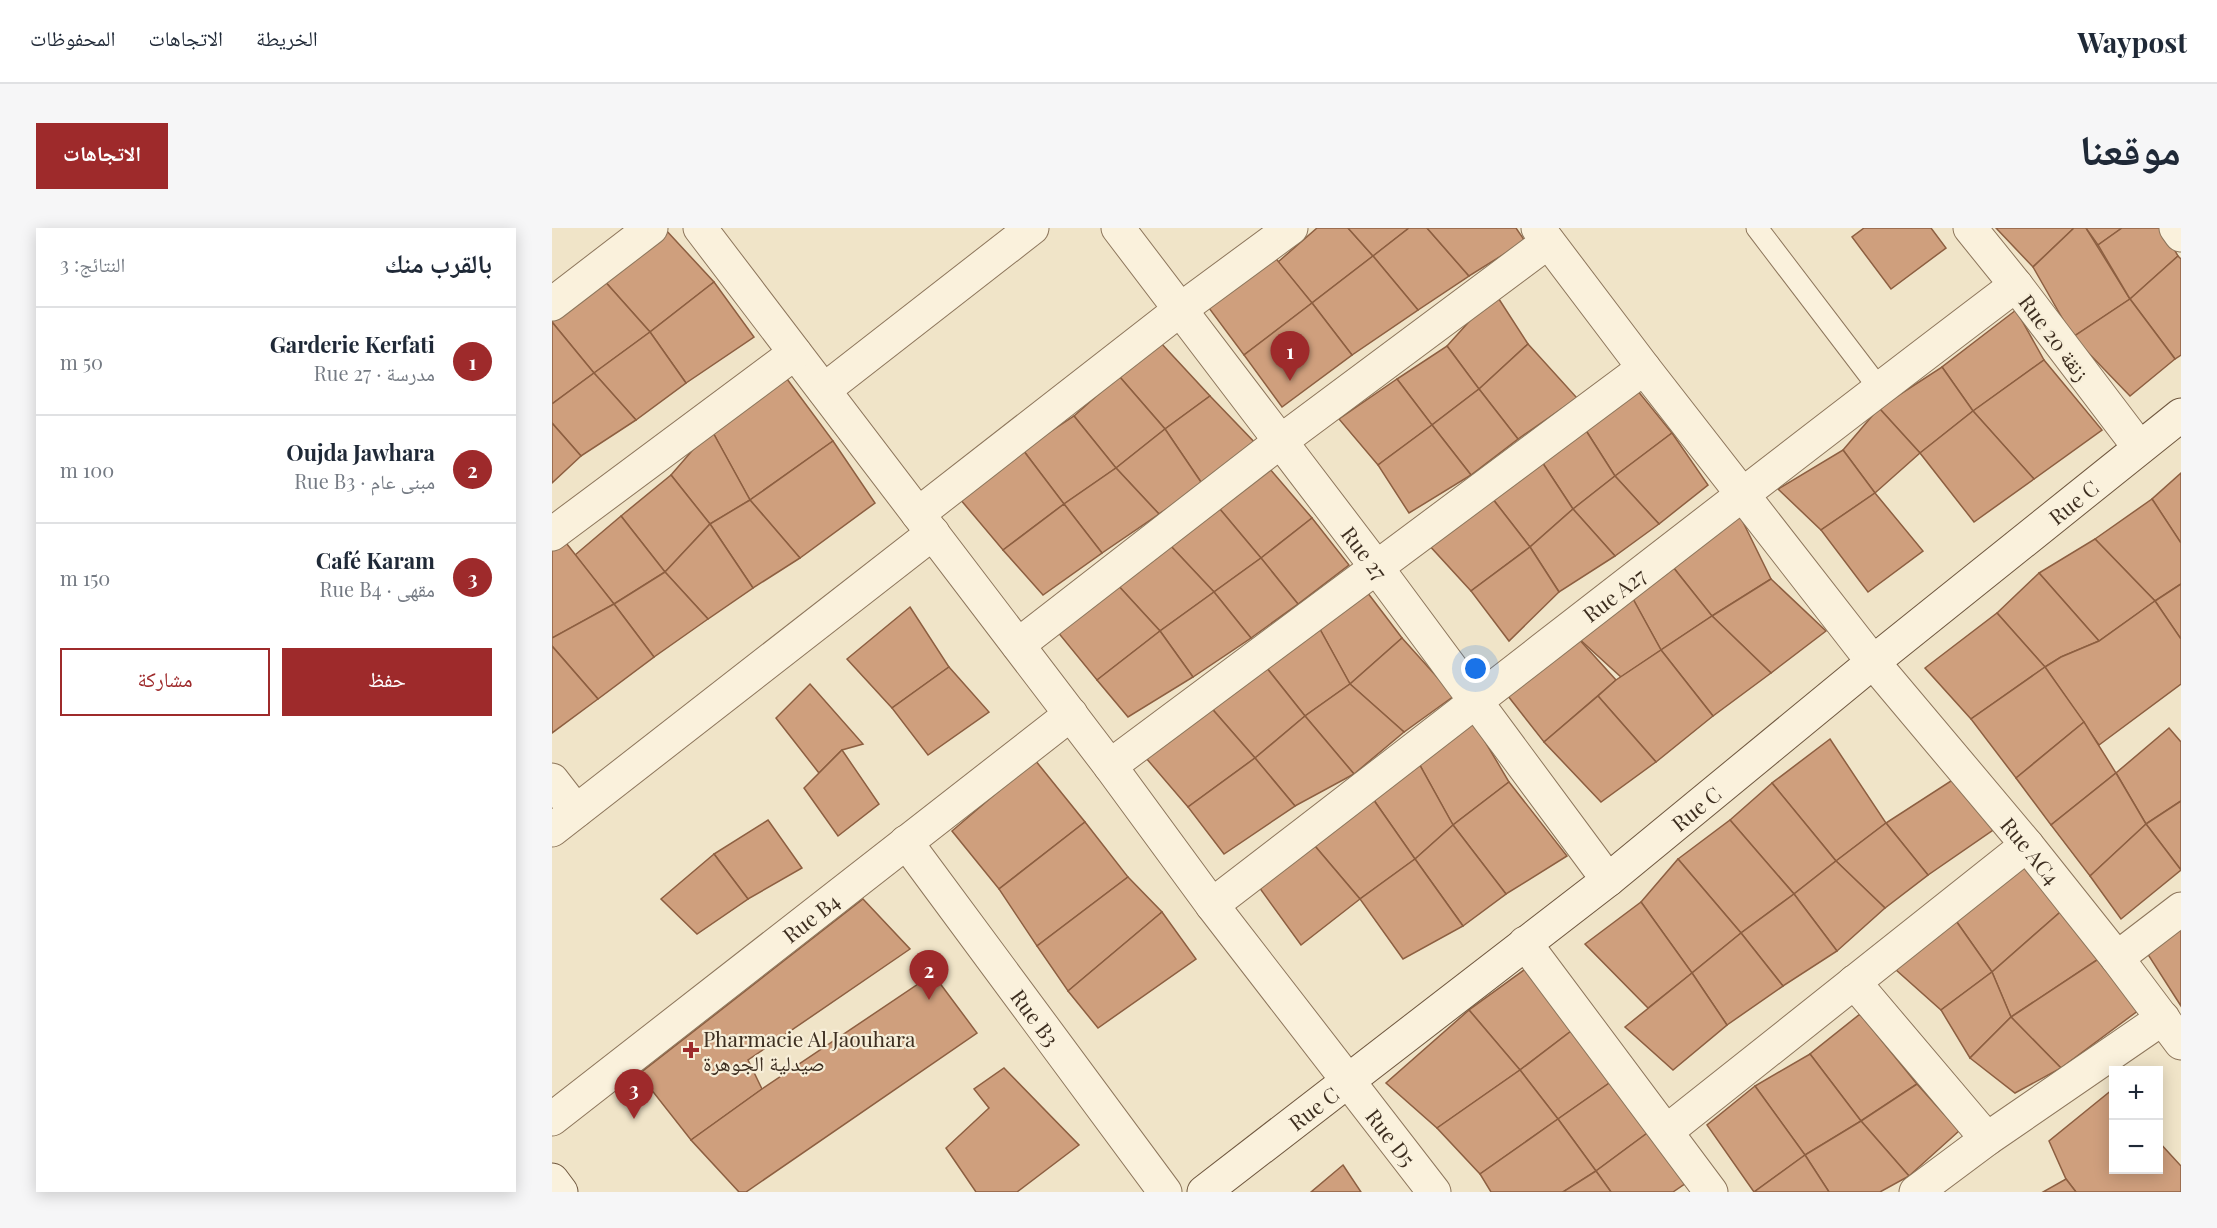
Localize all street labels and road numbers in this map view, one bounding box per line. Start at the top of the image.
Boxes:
street label: Rue 20 زنقة [2013,288,2097,386]
street label: Rue C [2042,473,2104,530]
street label: Rue 27 [1336,520,1395,585]
street label: Rue A27 [1576,560,1651,628]
street label: Rue C [1665,779,1726,837]
street label: Rue AC4 [1995,811,2067,890]
street label: Rue B4 [776,886,845,948]
street label: Rue B3 [1005,983,1066,1051]
street label: Rue C [1282,1079,1344,1136]
street label: Rue D5 [1360,1102,1423,1171]

